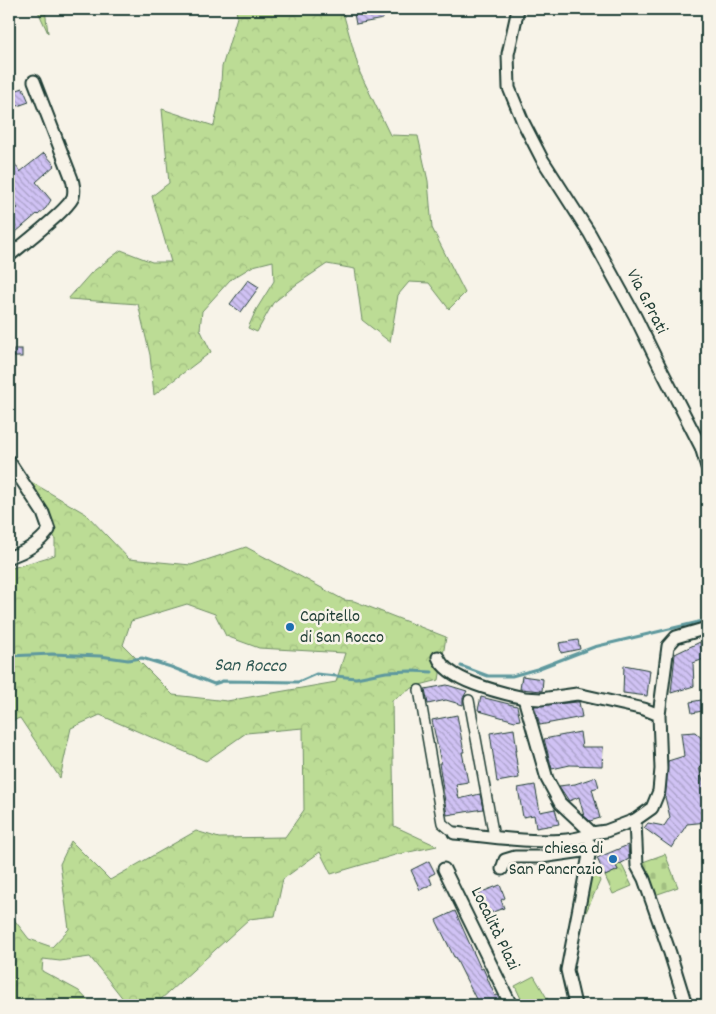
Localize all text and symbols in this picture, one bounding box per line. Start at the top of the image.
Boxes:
street label: Via G.Prati [619,265,673,339]
place label: Capitello di San Rocco [300,605,384,651]
marker: Capitello di San Rocco [284,621,296,633]
water label: San Rocco [214,653,288,681]
place label: chiesa di San Pancrazio [509,837,603,883]
marker: chiesa di San Pancrazio [607,853,619,865]
street label: Località Plazi [463,883,525,975]

